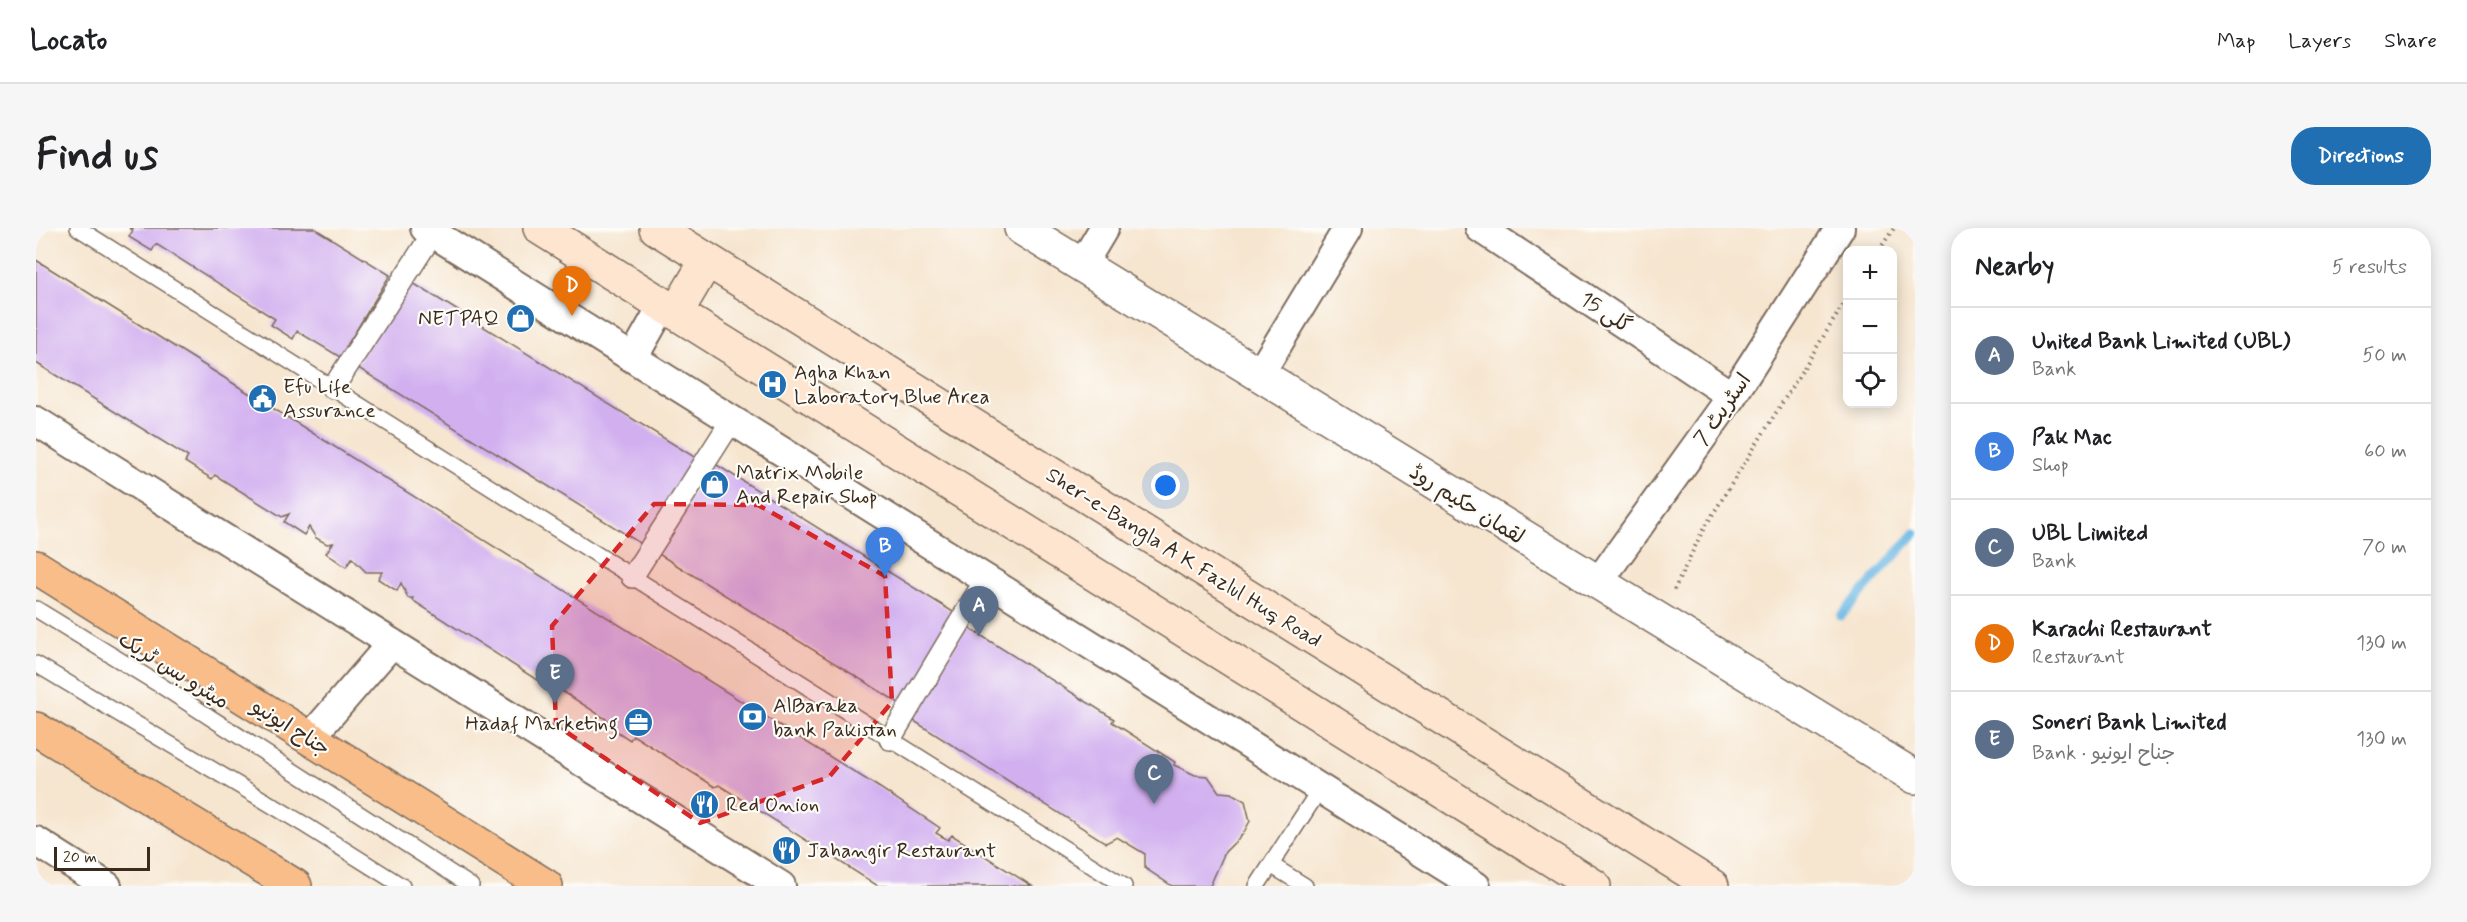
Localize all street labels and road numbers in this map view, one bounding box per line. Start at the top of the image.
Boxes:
street label: گلی 15 [1574,285,1637,340]
street label: اسٹریٹ 7 [1688,368,1758,451]
street label: لقمان حکیم روڈ [1403,458,1529,552]
street label: Sher-e-Bangla A K Fazlul Huq Road [1040,461,1327,655]
street label: میٹرو بس ٹریک [113,626,234,716]
street label: جناح ایونیو [245,692,335,763]

